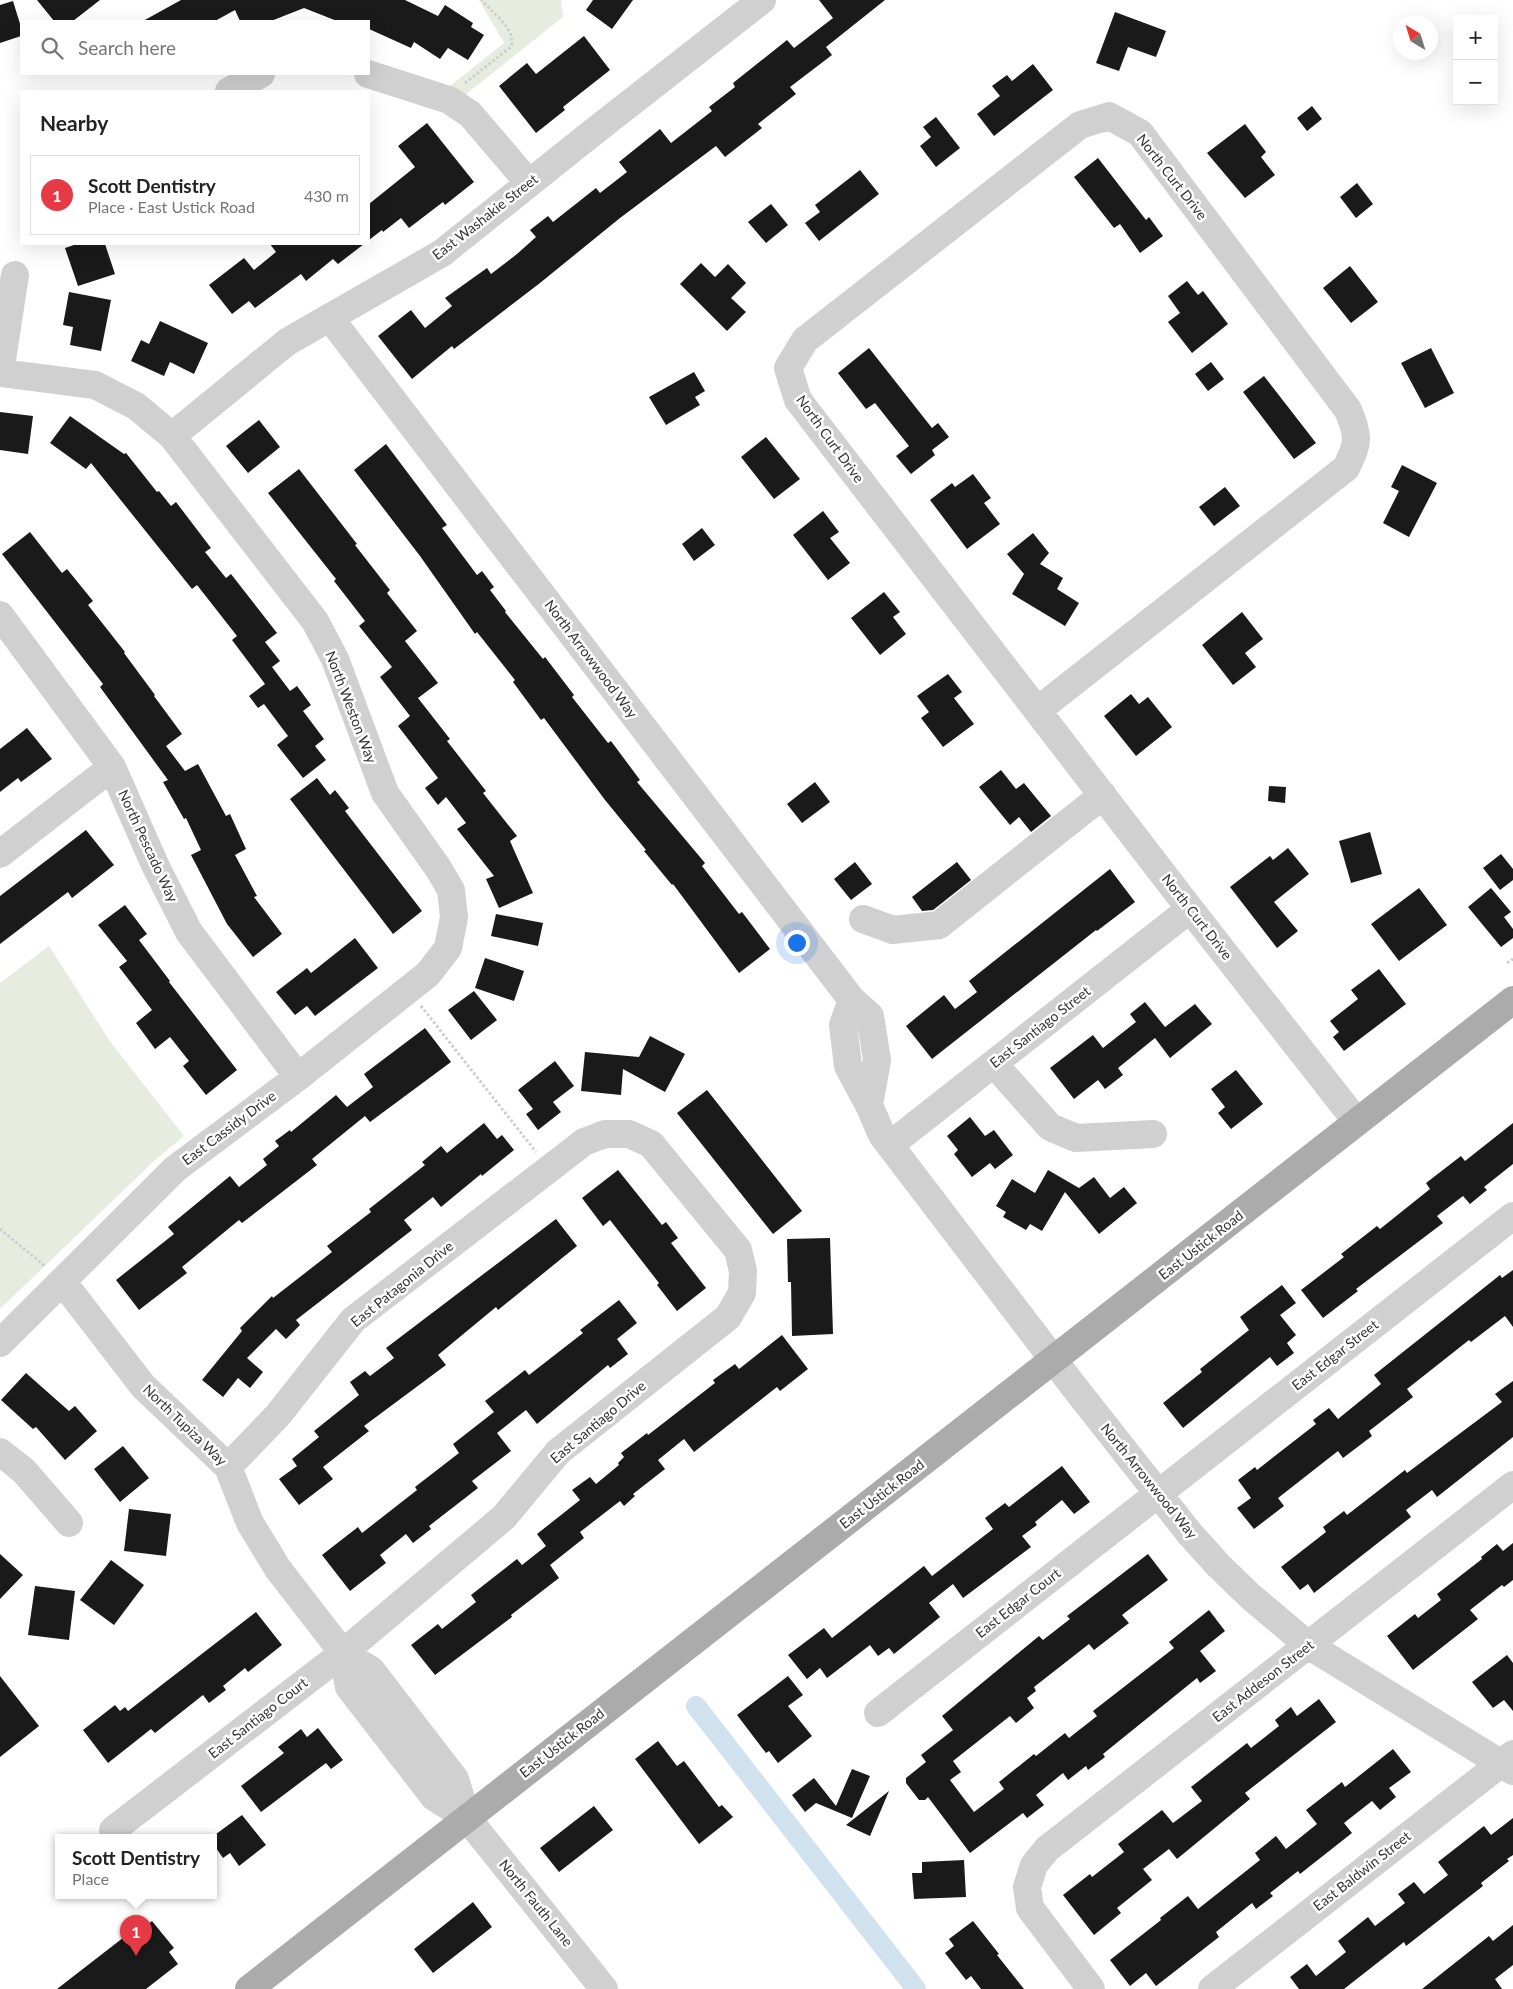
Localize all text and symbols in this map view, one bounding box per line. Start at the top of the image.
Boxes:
north arrow [1393,15,1438,60]
map controls [1453,15,1498,105]
button: + [1453,15,1498,60]
search box [20,20,370,75]
icon: search [38,34,66,62]
text: Search here [78,36,176,59]
button: − [1453,60,1498,105]
text: Nearby [40,110,108,135]
street label: North Curt Drive [1134,130,1211,223]
street label: East Washakie Street [429,170,541,263]
text: Scott Dentistry [88,174,216,197]
text: 1 [52,186,62,205]
text: 430 m [304,186,349,205]
text: Place · East Ustick Road [88,197,255,216]
street label: North Curt Drive [793,392,868,486]
street label: North Arrowwood Way [541,596,642,722]
street label: North Weston Way [322,648,381,766]
street label: North Pescado Way [115,787,182,905]
street label: North Curt Drive [1159,870,1236,963]
your location [784,930,810,956]
street label: East Santiago Street [986,982,1093,1071]
street label: East Cassidy Drive [178,1087,279,1168]
street label: East Ustick Road [1155,1206,1246,1283]
street label: East Patagonia Drive [347,1237,456,1330]
street label: East Edgar Street [1288,1316,1381,1394]
street label: East Santiago Drive [546,1377,649,1467]
street label: North Tupiza Way [140,1380,231,1469]
street label: North Arrowwood Way [1098,1420,1202,1542]
street label: East Ustick Road [836,1455,927,1532]
street label: East Edgar Court [972,1564,1063,1641]
street label: East Addeson Street [1209,1636,1317,1725]
street label: East Santiago Court [205,1674,311,1762]
street label: East Ustick Road [516,1704,607,1781]
street label: East Baldwin Street [1309,1827,1414,1914]
popup [55,1834,217,1899]
text: Scott Dentistry [72,1846,200,1869]
street label: North Fauth Lane [496,1856,577,1950]
text: Place [72,1869,109,1888]
pin: 1 [120,1915,152,1956]

